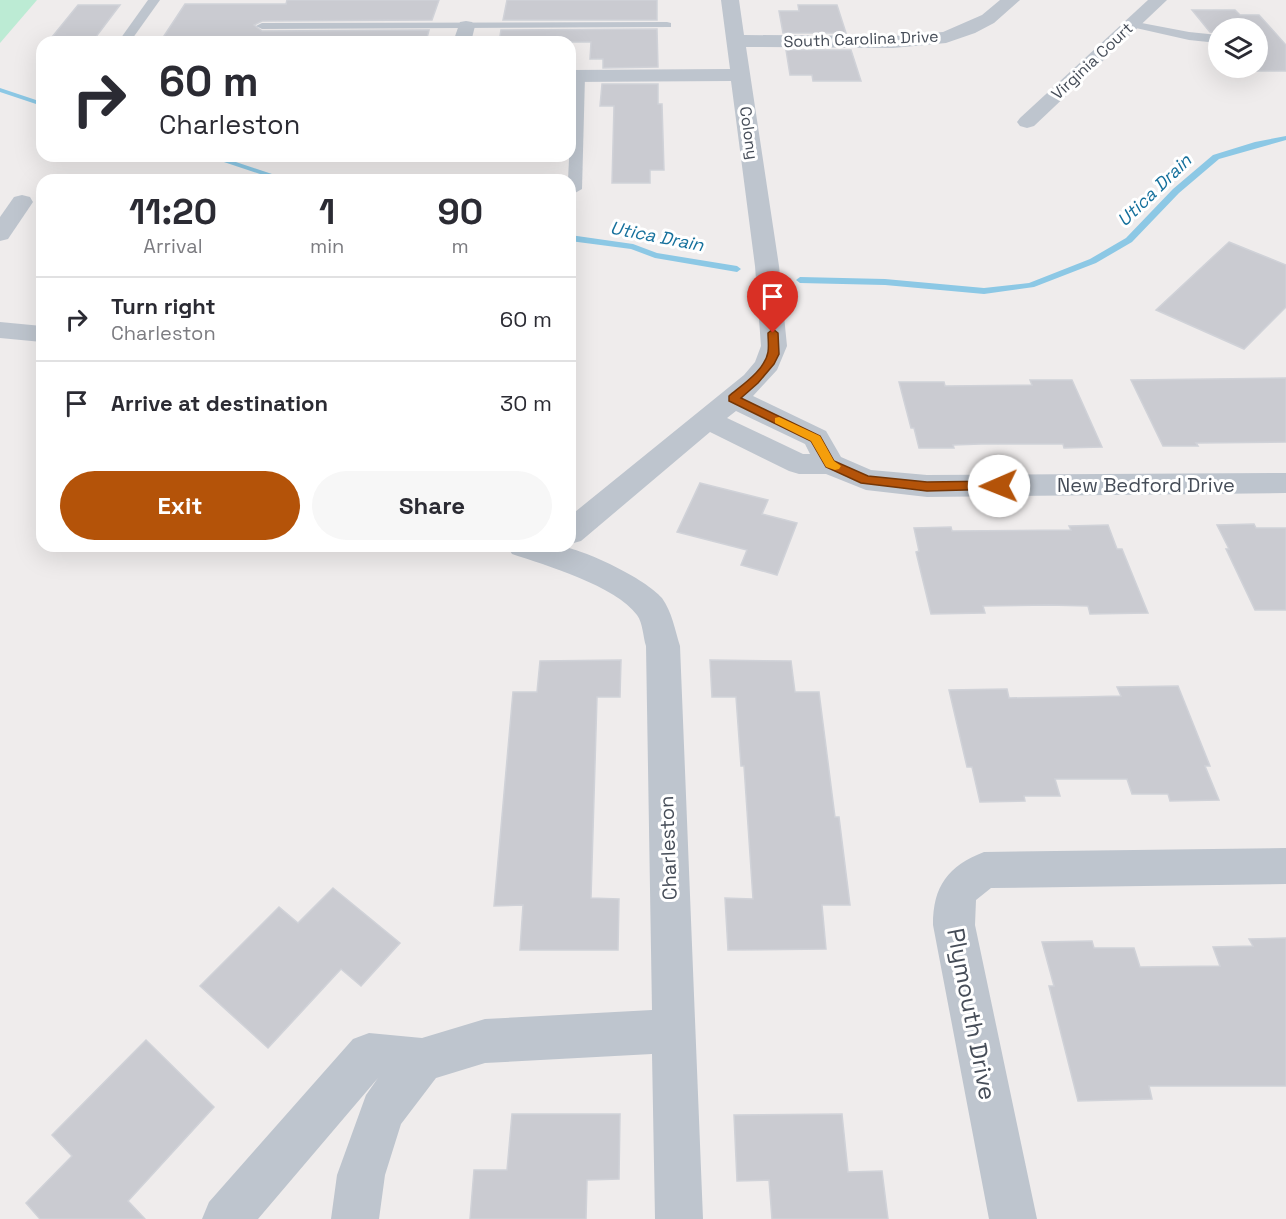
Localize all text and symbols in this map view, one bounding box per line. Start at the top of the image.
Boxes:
street label: Virginia Court [1047,18,1137,104]
map controls [1208,18,1268,78]
button: layers [1208,18,1268,78]
street label: South Carolina Drive [783,26,939,52]
text: 60 m [159,55,259,108]
icon: right [60,60,138,138]
street label: Colony [735,105,763,161]
text: Charleston [159,107,300,142]
water label: Utica Drain [1112,148,1197,231]
text: 11:20 [129,189,217,235]
text: 1 [319,189,335,235]
text: 90 [437,189,483,235]
water label: Utica Drain [608,216,707,256]
text: Arrival [143,233,203,259]
text: min [310,233,344,259]
text: m [452,233,469,259]
pin [747,271,798,333]
icon: arrive [756,280,789,313]
text: Turn right [111,292,216,320]
icon: right [60,303,93,336]
text: 60 m [500,305,552,333]
text: Charleston [111,320,216,346]
icon: arrive [60,387,93,420]
text: Arrive at destination [111,389,328,417]
text: 30 m [500,389,552,417]
position arrow [967,454,1031,518]
button: Exit [60,471,300,540]
button: Share [312,471,552,540]
street label: New Bedford Drive [1057,472,1235,498]
street label: Charleston [653,795,683,901]
street label: Plymouth Drive [940,925,1004,1103]

